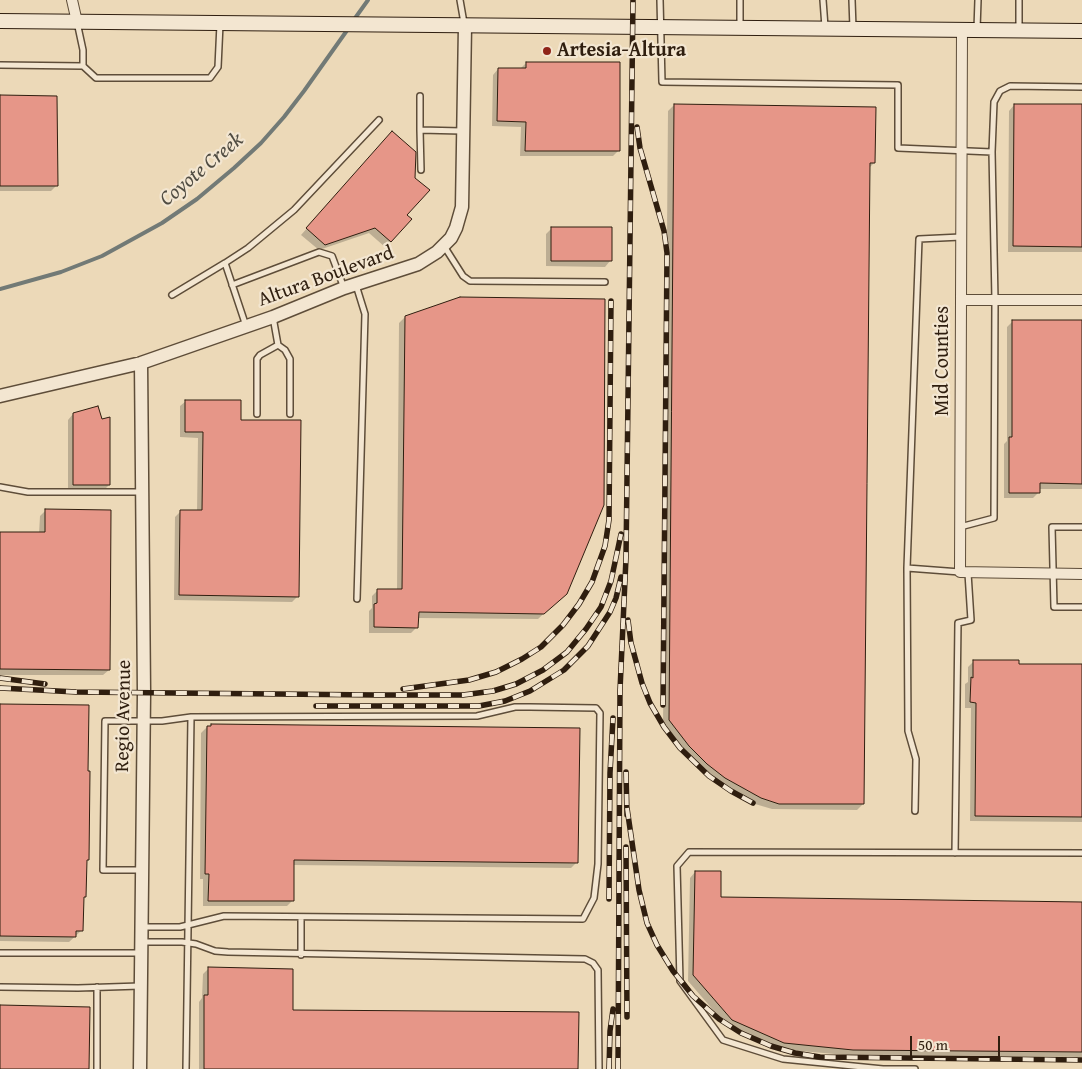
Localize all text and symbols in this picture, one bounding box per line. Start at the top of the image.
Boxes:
place label: Artesia-Altura [557,39,686,63]
marker: Artesia-Altura [541,45,553,57]
water label: Coyote Creek [155,128,249,212]
street label: Altura Boulevard [255,241,397,313]
street label: Mid Counties [931,306,955,416]
street label: Regio Avenue [111,660,137,772]
scale bar [912,1026,1002,1058]
text: 50 m [918,1034,948,1055]

